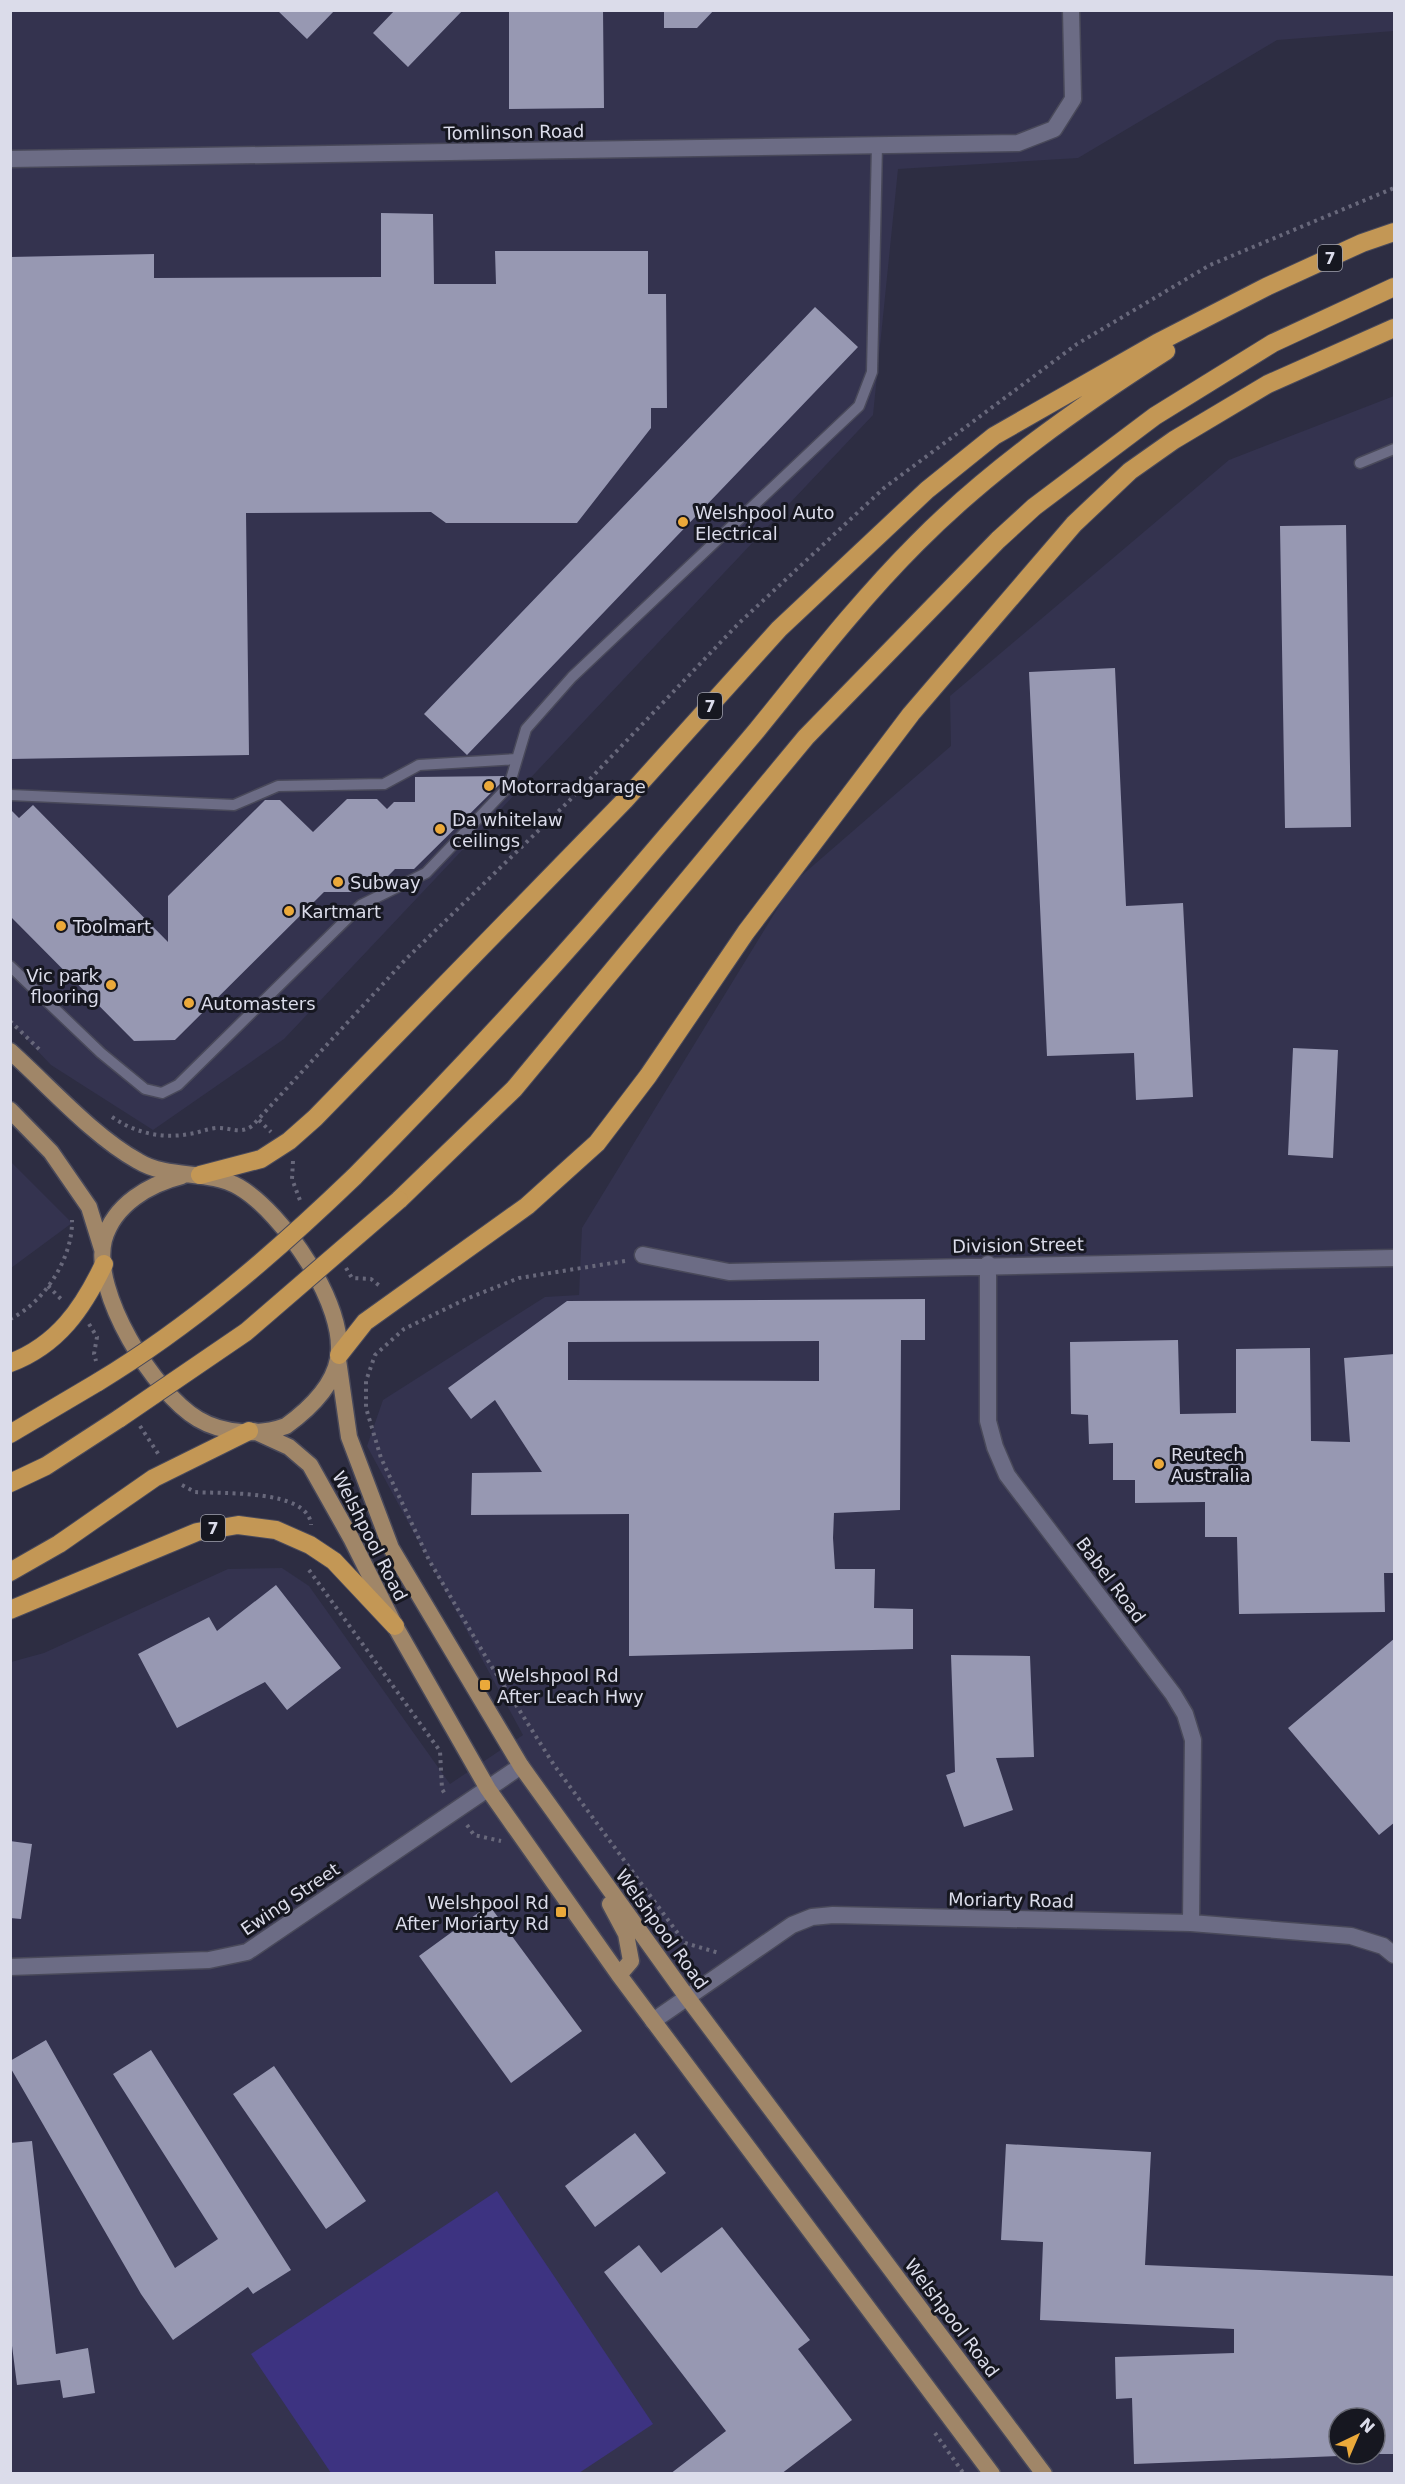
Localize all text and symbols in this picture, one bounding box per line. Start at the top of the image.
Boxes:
street label: Tomlinson Road [443,120,584,144]
road number: 7 [1318,245,1342,271]
place label: Welshpool Auto Electrical [695,502,835,544]
marker: Welshpool Auto Electrical [676,515,690,529]
road number: 7 [698,693,722,719]
place label: Motorradgarage [501,776,646,797]
marker: Motorradgarage [482,779,496,793]
place label: Da whitelaw ceilings [452,809,563,851]
marker: Da whitelaw ceilings [433,822,447,836]
place label: Subway [350,872,421,893]
marker: Subway [331,875,345,889]
place label: Kartmart [301,901,381,922]
marker: Kartmart [282,904,296,918]
place label: Toolmart [72,916,151,937]
marker: Toolmart [54,919,68,933]
place label: Vic park flooring [26,965,100,1007]
marker: Vic park flooring [104,978,118,992]
place label: Automasters [201,993,316,1014]
marker: Automasters [182,996,196,1010]
street label: Division Street [952,1233,1084,1257]
place label: Reutech Australia [1171,1444,1251,1486]
marker: Reutech Australia [1152,1457,1166,1471]
street label: Welshpool Road [328,1468,412,1604]
road number: 7 [201,1515,225,1541]
street label: Babel Road [1072,1533,1150,1627]
place label: Welshpool Rd After Leach Hwy [497,1665,644,1707]
marker: Welshpool Rd After Leach Hwy [478,1678,492,1692]
street label: Ewing Street [237,1858,343,1940]
street label: Welshpool Road [611,1865,713,1993]
street label: Moriarty Road [948,1888,1074,1912]
place label: Welshpool Rd After Moriarty Rd [395,1892,549,1934]
marker: Welshpool Rd After Moriarty Rd [554,1905,568,1919]
street label: Welshpool Road [901,2255,1003,2381]
north arrow [1327,2406,1387,2466]
text: N [1356,2414,1378,2437]

